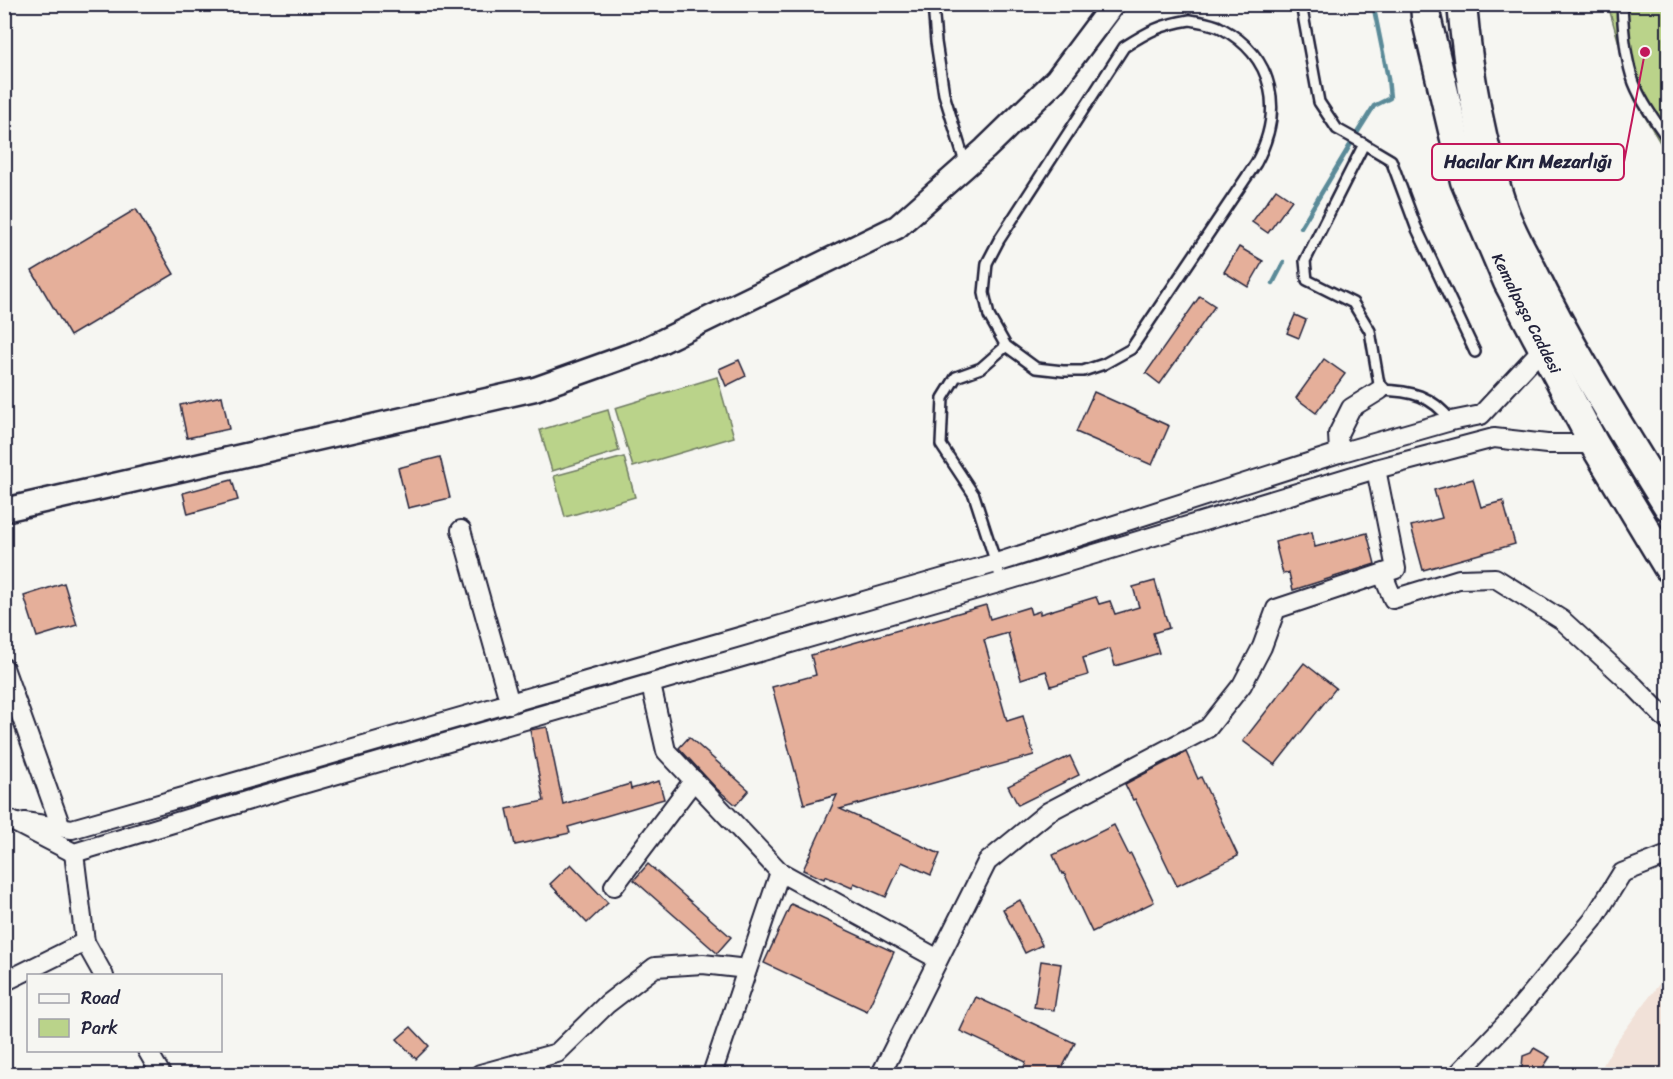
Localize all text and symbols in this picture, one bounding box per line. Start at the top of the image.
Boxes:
callout: Hacılar Kırı Mezarlığı [1432,144,1624,180]
text: Hacılar Kırı Mezarlığı [1443,146,1612,178]
street label: Kemalpaşa Caddesi [1484,248,1570,379]
legend [27,974,222,1052]
text: Road [81,982,121,1014]
text: Park [81,1012,118,1044]

